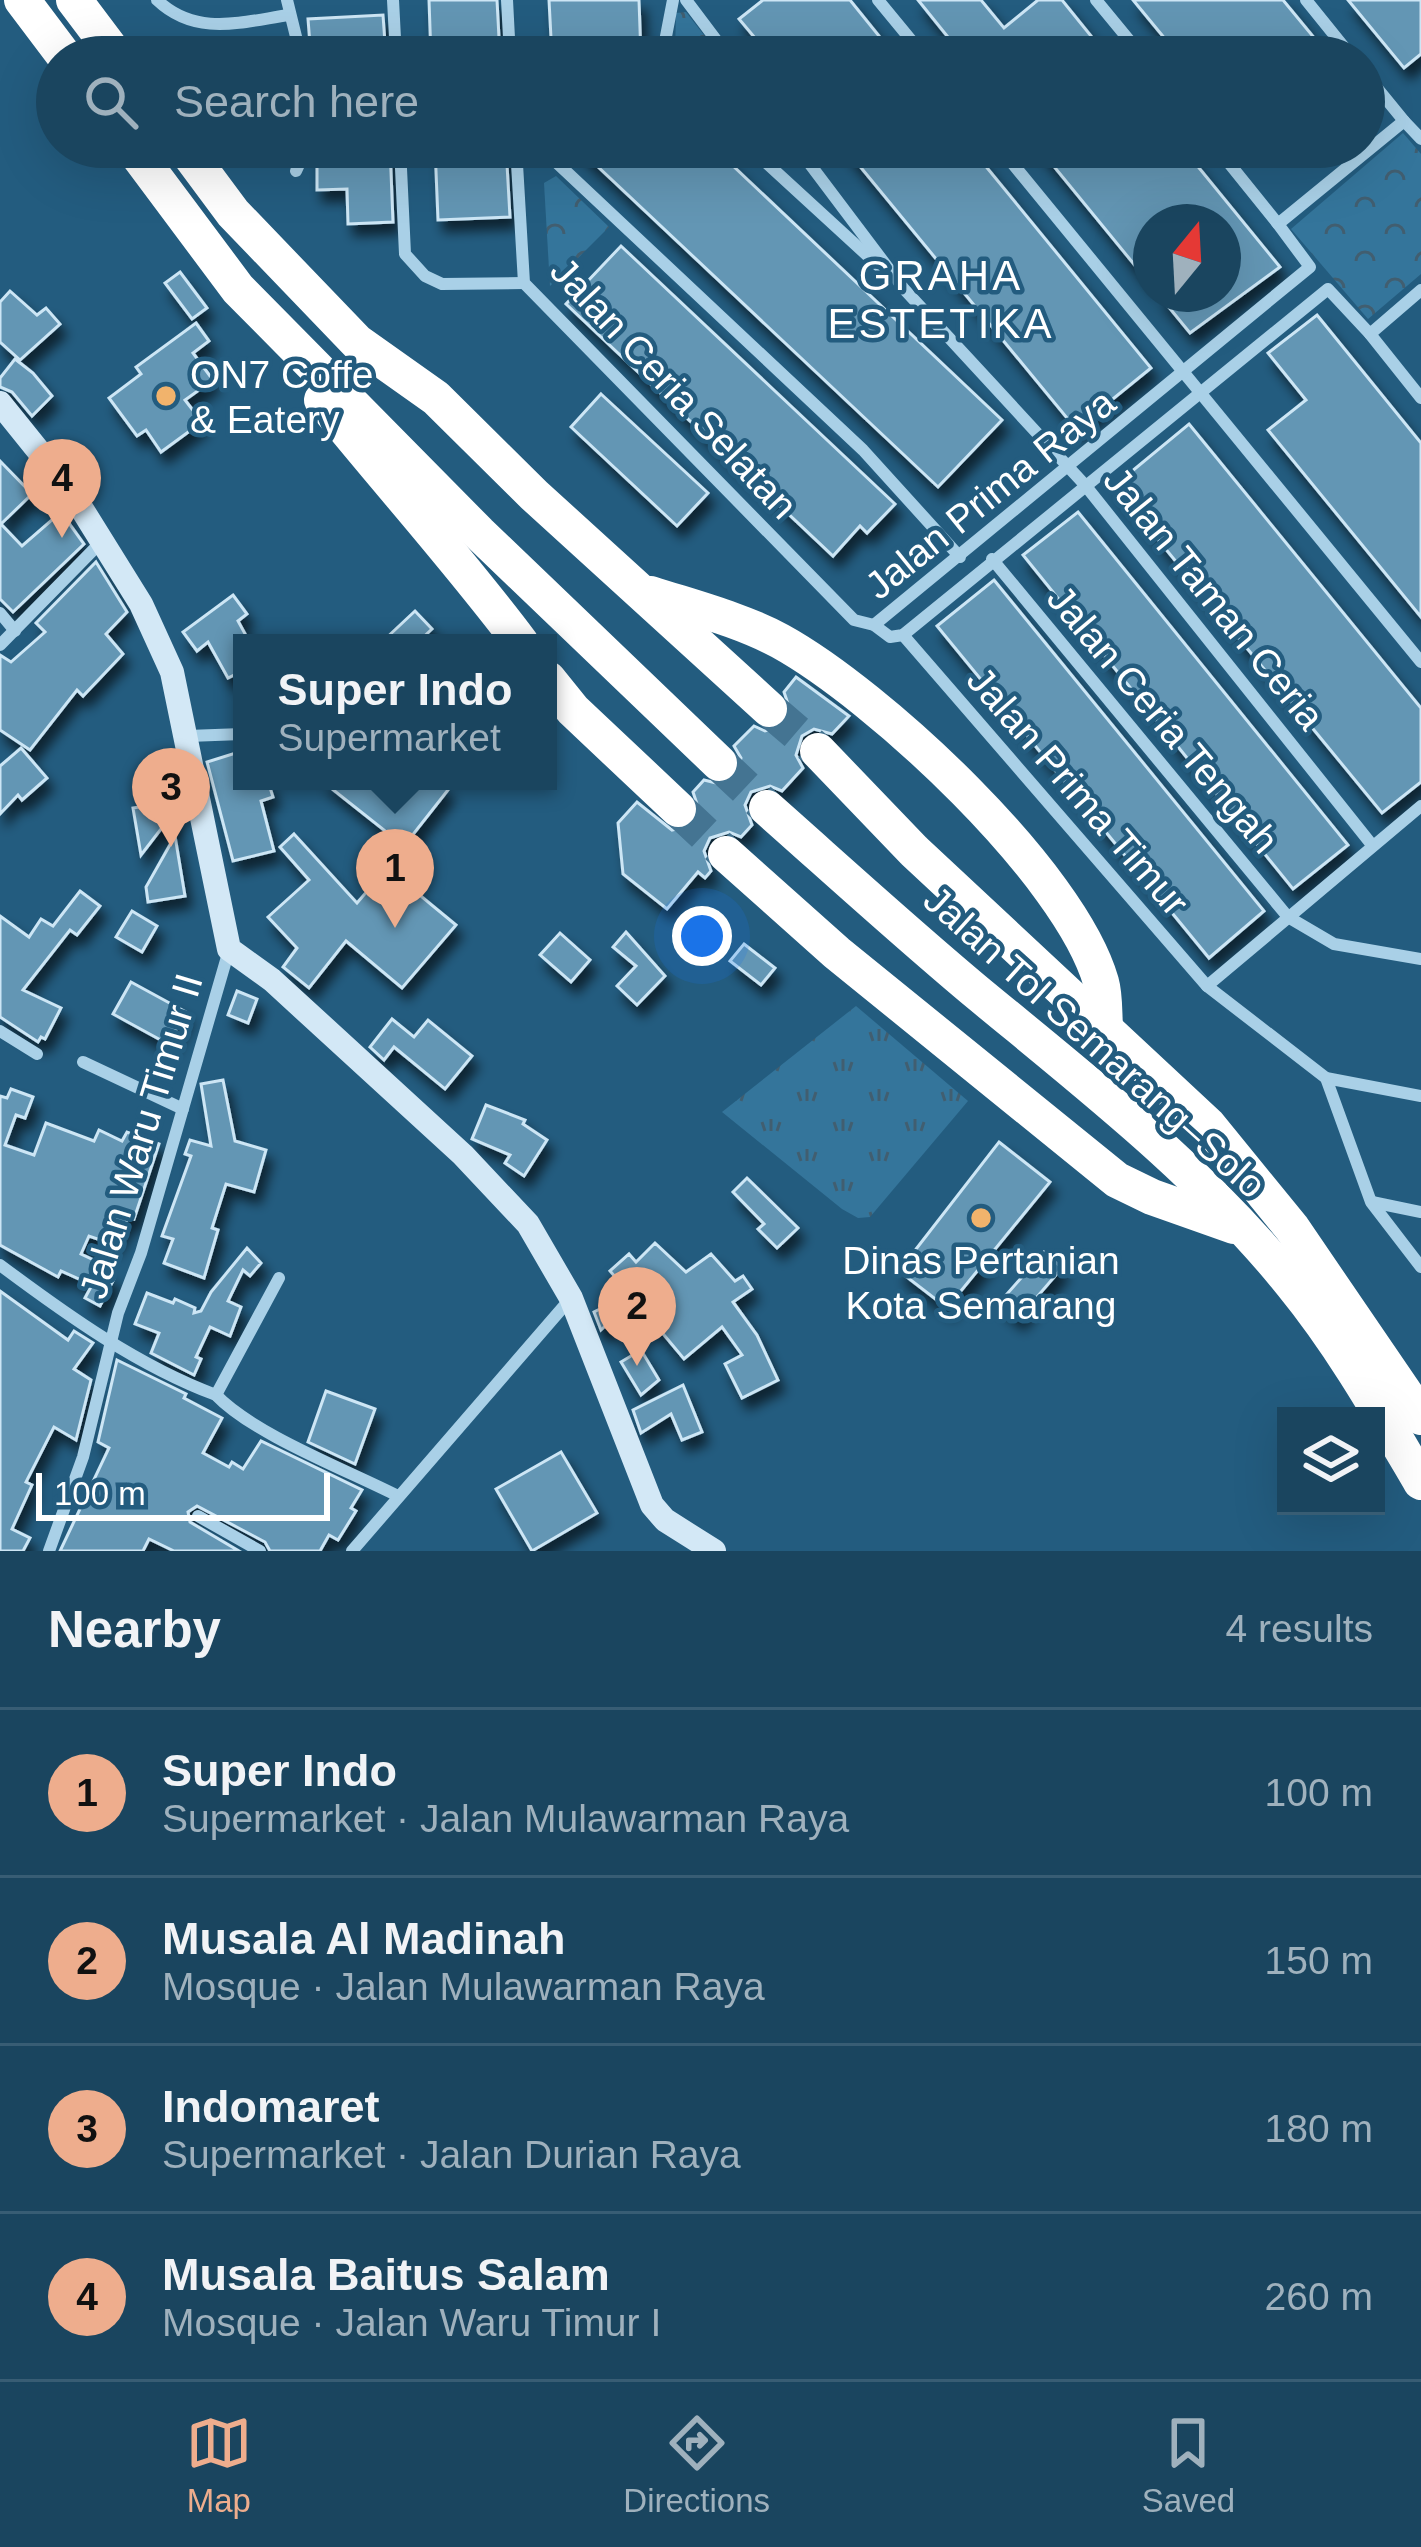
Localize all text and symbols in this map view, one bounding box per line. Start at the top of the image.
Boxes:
search box [36,36,1385,168]
icon: search [78,69,144,135]
text: Search here [174,76,419,127]
north arrow [1133,204,1241,312]
street label: Jalan Ceria Selatan [542,249,806,527]
district label: GRAHA ESTETIKA [827,252,1055,347]
place label: ON7 Coffe & Eatery [190,353,374,441]
street label: Jalan Prima Raya [857,380,1123,608]
marker: ON7 Coffe & Eatery [153,383,179,409]
pin: 4 [23,439,101,538]
street label: Jalan Taman Ceria [1095,458,1333,738]
street label: Jalan Ceria Tengah [1039,577,1287,861]
popup [233,634,557,790]
street label: Jalan Prima Timur [959,658,1197,924]
text: Super Indo [278,664,513,715]
text: Supermarket [278,716,501,759]
pin: 3 [132,748,210,847]
pin: 1 [356,829,434,928]
street label: Jalan Tol Semarang–Solo [916,878,1274,1206]
your location [672,906,732,966]
street label: Jalan Waru Timur II [71,969,211,1303]
marker: Dinas Pertanian Kota Semarang [968,1205,994,1231]
place label: Dinas Pertanian Kota Semarang [842,1239,1120,1327]
pin: 2 [598,1267,676,1366]
map controls [1277,1407,1385,1515]
button: layers [1277,1407,1385,1515]
scale bar [36,1467,330,1520]
text: 100 m [54,1475,146,1512]
text: Nearby [48,1601,221,1658]
text: 4 results [1226,1607,1373,1650]
text: Super Indo [162,1745,397,1796]
text: 1 [76,1771,98,1814]
text: 100 m [1265,1771,1373,1814]
text: Supermarket · Jalan Mulawarman Raya [162,1797,849,1840]
text: Musala Al Madinah [162,1913,565,1964]
text: 2 [76,1939,98,1982]
text: 150 m [1265,1939,1373,1982]
text: Mosque · Jalan Mulawarman Raya [162,1965,765,2008]
text: Indomaret [162,2081,380,2132]
text: 3 [76,2107,98,2150]
text: 180 m [1265,2107,1373,2150]
text: Supermarket · Jalan Durian Raya [162,2133,741,2176]
text: Musala Baitus Salam [162,2249,610,2300]
text: 4 [76,2275,98,2318]
text: 260 m [1265,2275,1373,2318]
text: Mosque · Jalan Waru Timur I [162,2301,661,2344]
tab: Map [186,2410,252,2520]
tab: Directions [623,2410,770,2520]
tab: Saved [1142,2410,1235,2520]

